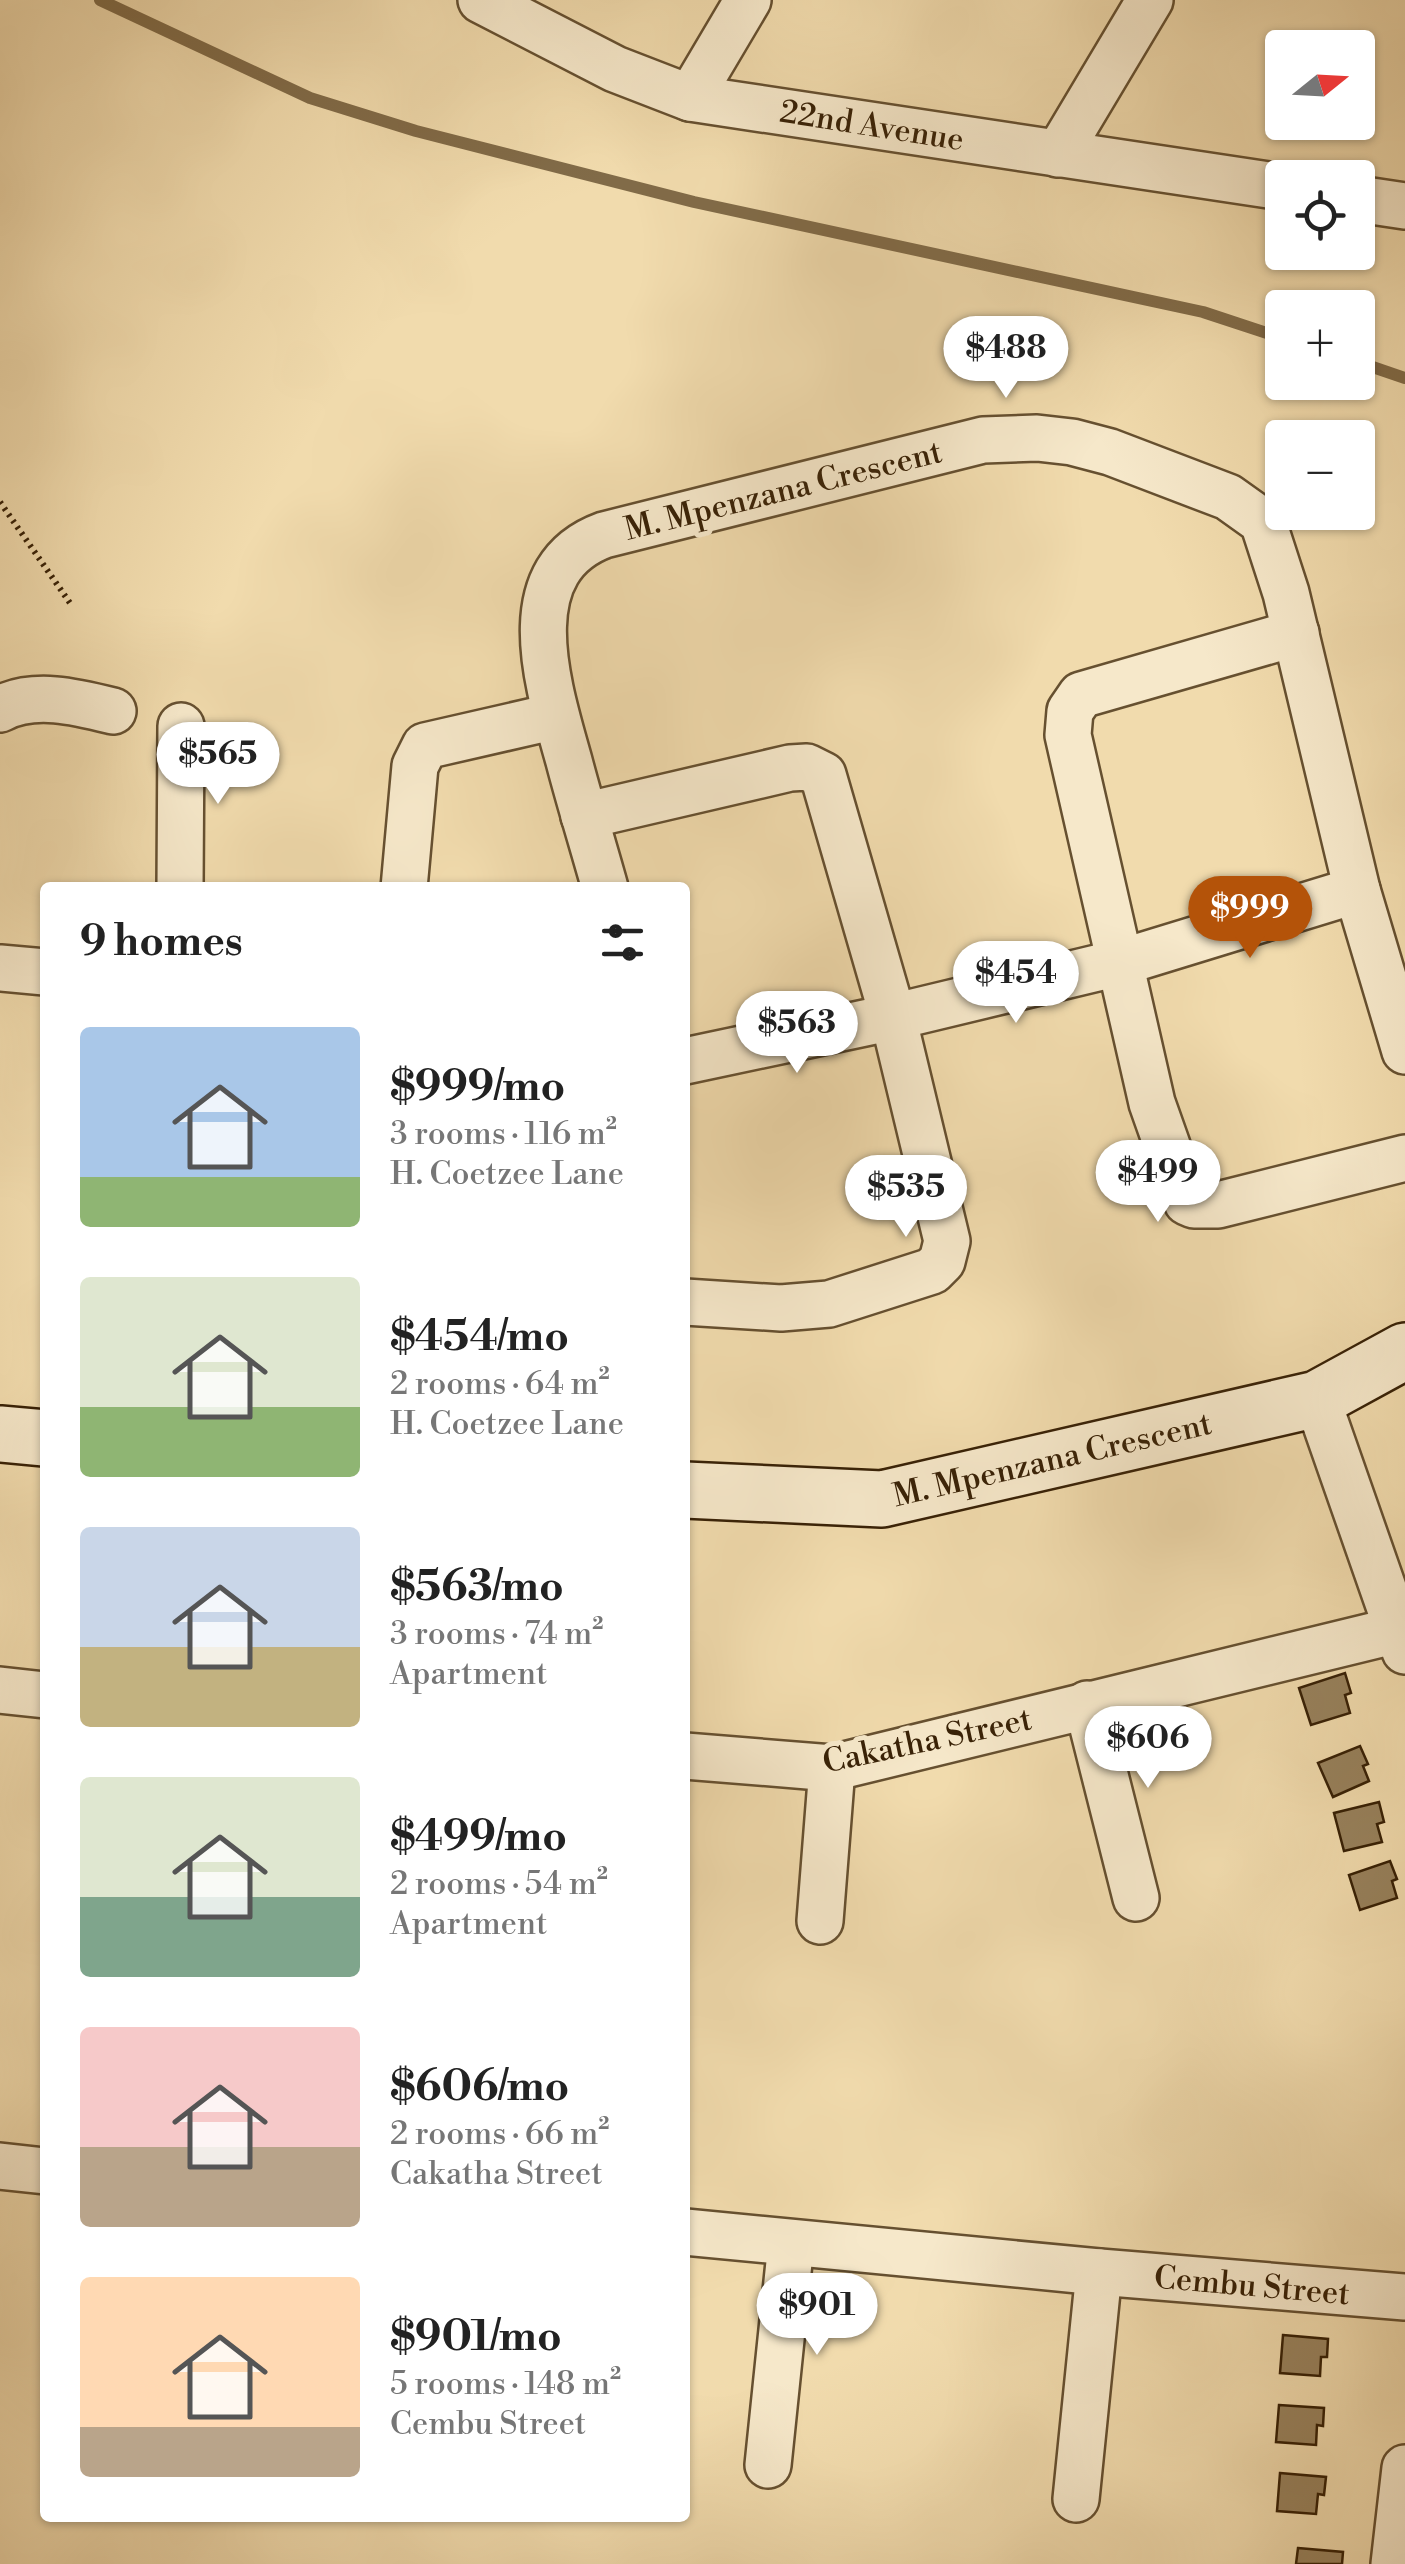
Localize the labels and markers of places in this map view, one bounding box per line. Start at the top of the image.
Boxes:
pin: $488 [947,316,1065,401]
pin: $565 [159,722,277,807]
pin: $999 [1191,876,1309,961]
pin: $454 [957,941,1075,1026]
pin: $563 [738,991,856,1076]
pin: $499 [1099,1140,1217,1225]
pin: $535 [847,1155,965,1240]
pin: $606 [1089,1706,1207,1791]
pin: $901 [758,2273,876,2358]

